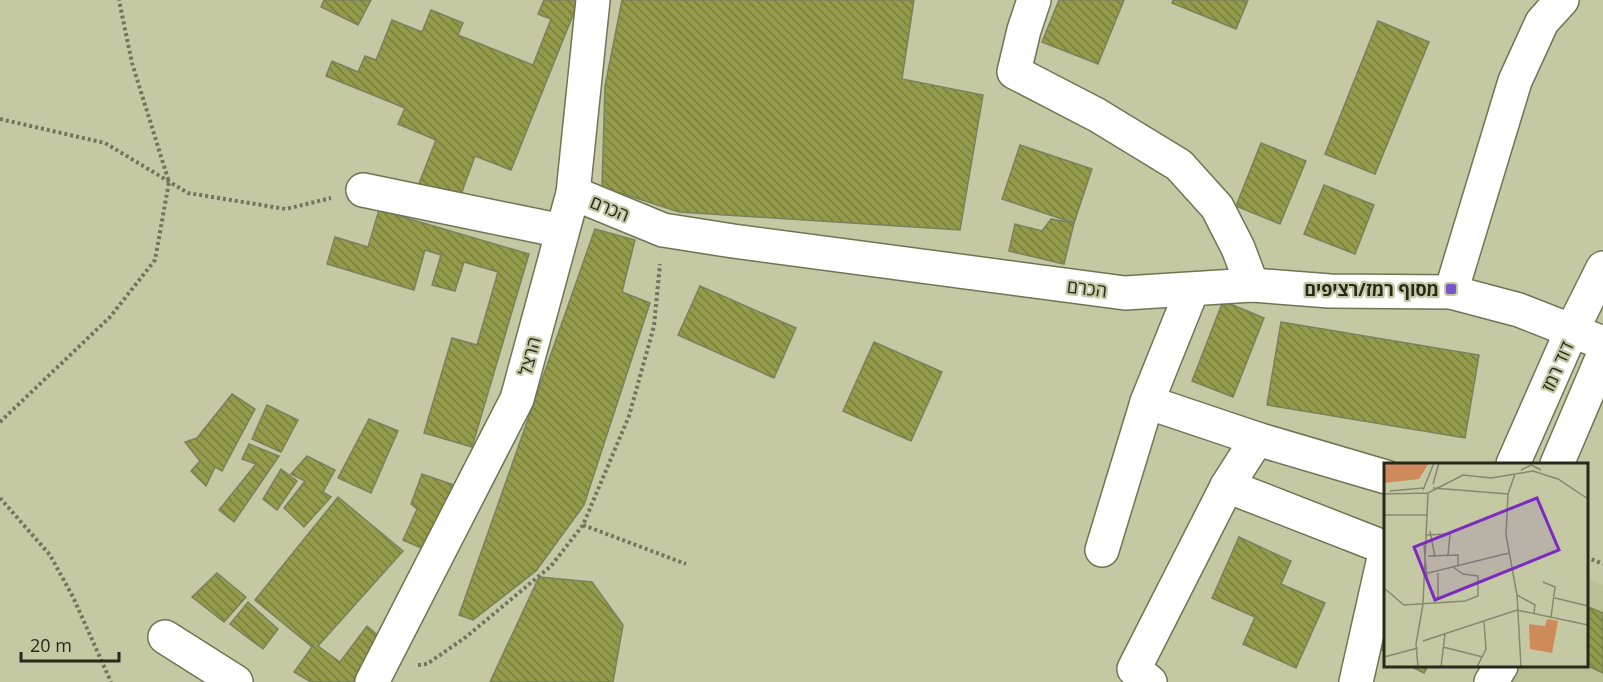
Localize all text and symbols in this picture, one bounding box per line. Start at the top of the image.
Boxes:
street label: הכרם [587,189,633,227]
street label: הכרם [1066,274,1108,302]
place label: מסוף רמז/רציפים [1304,277,1439,301]
marker: מסוף רמז/רציפים [1444,282,1458,296]
street label: הרצל [512,334,546,378]
street label: דוד רמז [1535,337,1579,395]
inset map [1384,463,1588,667]
scale bar [21,625,118,663]
text: 20 m [30,633,72,657]

